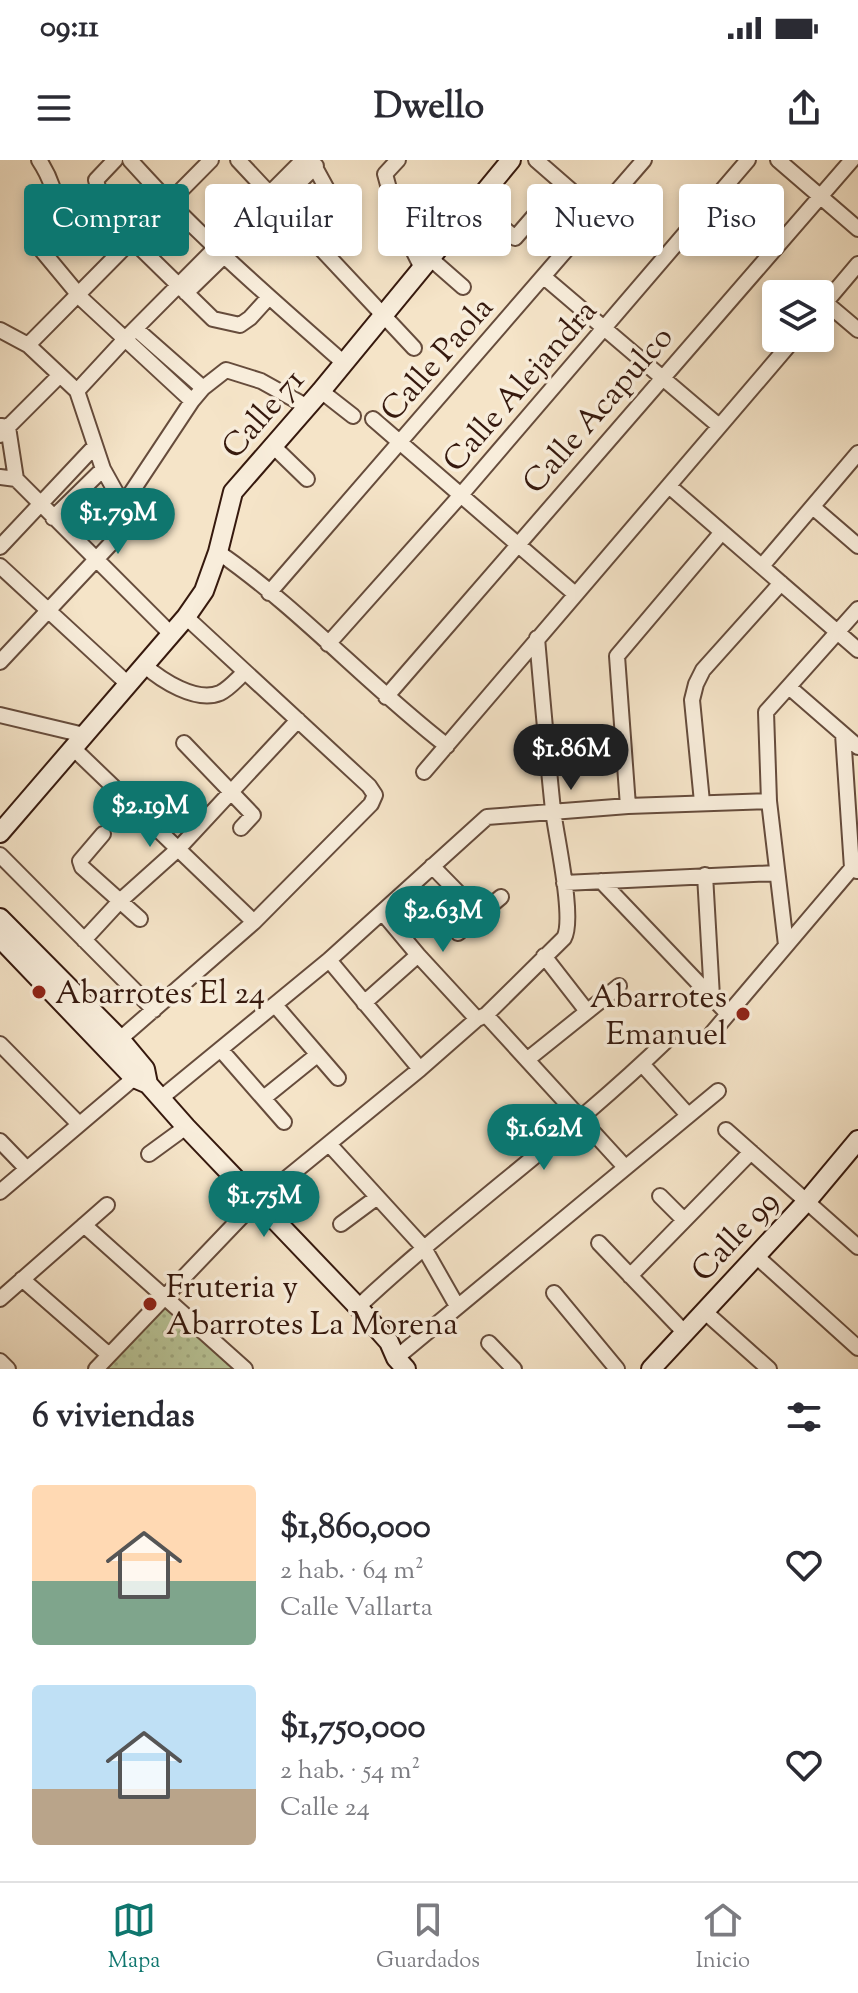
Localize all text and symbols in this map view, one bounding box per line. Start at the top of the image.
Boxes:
text: 09:11 [40,7,99,50]
text: Dwello [374,82,484,134]
icon: menu [32,86,76,130]
icon: share [782,86,826,130]
chip: Comprar [24,184,189,256]
chip: Alquilar [205,184,362,256]
chip: Filtros [378,184,511,256]
chip: Nuevo [527,184,663,256]
chip: Piso [679,184,784,256]
map controls [762,280,834,352]
button: layers [762,280,834,352]
street label: Calle Paola [371,287,506,433]
street label: Calle Alejandra [433,290,609,483]
street label: Calle Acapulco [513,317,685,505]
street label: Calle 71 [212,360,317,470]
pin: $1.79M [53,488,183,556]
text: $1.79M [79,495,157,532]
pin: $1.86M [506,724,636,792]
text: $1.86M [531,731,611,768]
pin: $2.19M [85,781,215,849]
text: $2.19M [111,788,189,825]
pin: $2.63M [378,886,508,954]
text: $2.63M [403,893,483,930]
place label: Abarrotes El 24 [55,972,265,1018]
place label: Abarrotes Emanuel [590,976,727,1059]
marker: Abarrotes El 24 [30,983,48,1001]
marker: Abarrotes Emanuel [734,1005,752,1023]
pin: $1.62M [479,1104,609,1172]
text: $1.62M [505,1111,583,1148]
pin: $1.75M [199,1171,329,1239]
text: $1.75M [226,1178,302,1215]
street label: Calle 99 [682,1181,791,1293]
place label: Fruteria y Abarrotes La Morena [166,1266,458,1349]
marker: Fruteria y Abarrotes La Morena [141,1295,159,1313]
text: 6 viviendas [32,1393,195,1442]
icon: filters [782,1395,826,1439]
text: $1,860,000 [280,1504,431,1553]
icon: home [96,1517,192,1613]
icon: heart [782,1543,826,1587]
text: 2 hab. · 64 m² [280,1553,424,1590]
text: Calle Vallarta [280,1590,433,1627]
text: $1,750,000 [280,1704,425,1753]
icon: home [96,1717,192,1813]
icon: heart [782,1743,826,1787]
text: 2 hab. · 54 m² [280,1753,420,1790]
text: Calle 24 [280,1790,370,1827]
tab: Mapa [108,1898,160,1978]
tab: Guardados [376,1898,480,1978]
tab: Inicio [696,1898,750,1978]

